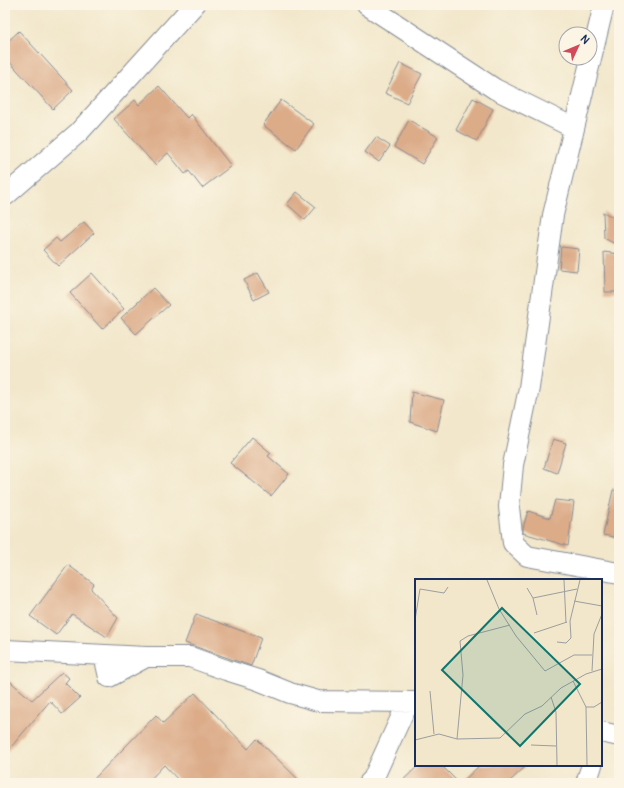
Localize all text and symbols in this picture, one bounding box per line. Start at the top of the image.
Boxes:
north arrow [558,26,598,66]
text: N [578,32,592,47]
inset map [415,579,602,766]

